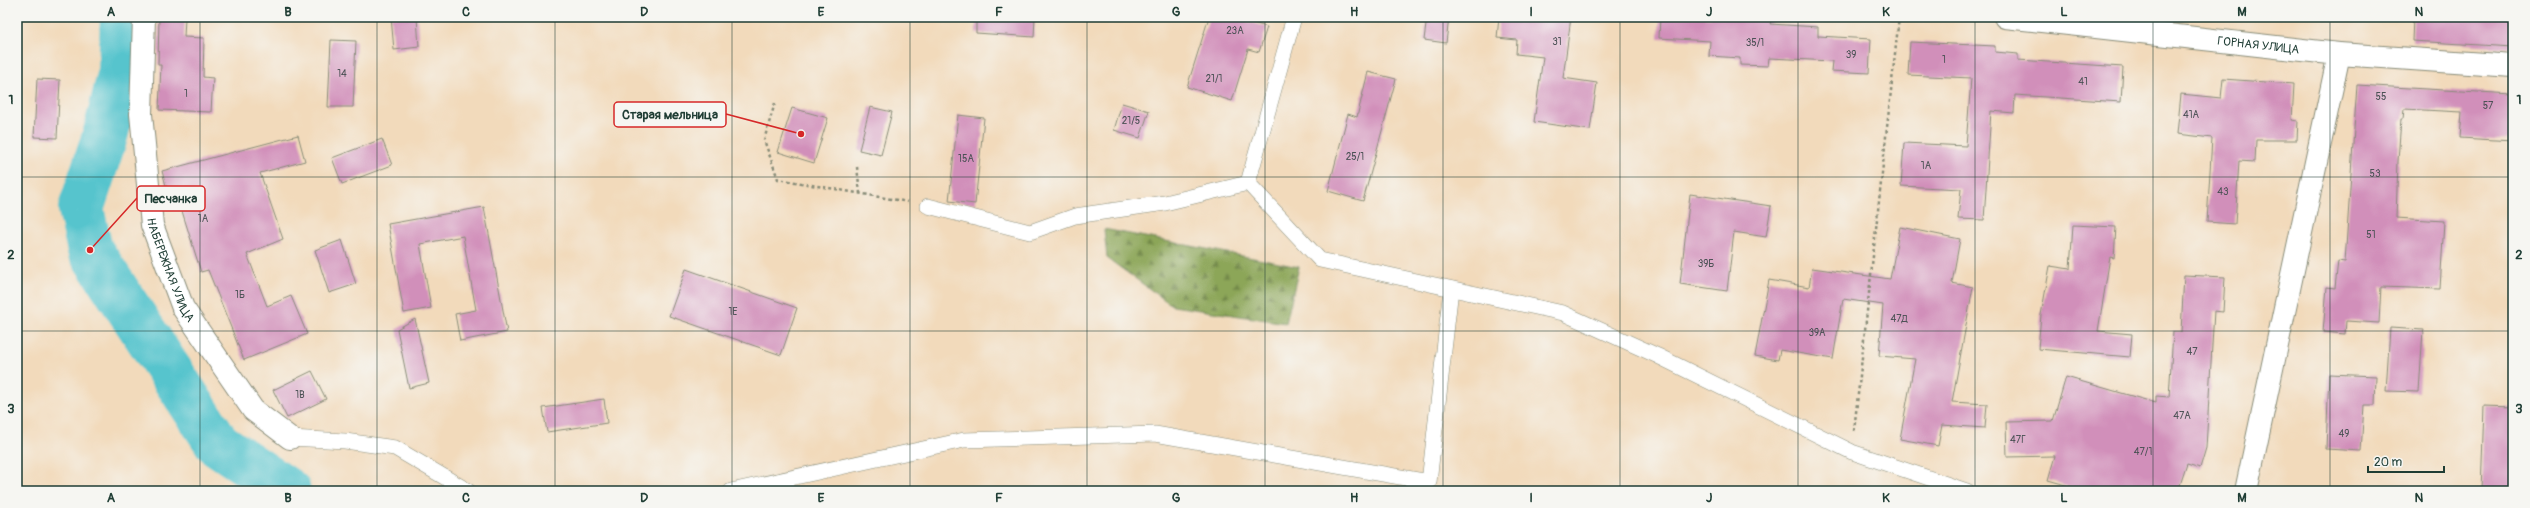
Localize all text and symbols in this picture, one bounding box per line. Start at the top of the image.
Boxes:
text: A [107,4,116,20]
text: B [284,4,292,20]
text: C [462,4,470,20]
text: D [640,4,648,20]
text: E [818,4,825,20]
text: F [995,4,1003,20]
text: G [1172,4,1181,20]
text: H [1350,4,1358,20]
text: I [1529,4,1533,20]
text: J [1706,4,1712,20]
text: K [1882,4,1890,20]
text: L [2060,4,2068,20]
text: M [2237,4,2247,20]
text: N [2415,4,2424,20]
house number: 23А [1226,25,1244,37]
street label: ГОРНАЯ УЛИЦА [2217,33,2300,57]
house number: 31 [1552,36,1562,48]
house number: 35/1 [1746,37,1764,49]
house number: 39 [1846,49,1856,61]
house number: 1 [1942,54,1946,66]
house number: 14 [337,68,347,80]
house number: 21/1 [1206,73,1223,85]
house number: 41 [2078,76,2088,88]
house number: 1 [184,88,188,100]
house number: 55 [2376,91,2386,103]
text: 1 [8,92,14,108]
text: 1 [2516,92,2522,108]
house number: 57 [2483,100,2494,112]
callout: Старая мельница [614,102,726,127]
text: Старая мельница [622,107,718,123]
house number: 41А [2183,109,2200,121]
house number: 21/5 [1122,115,1140,127]
house number: 25/1 [1346,151,1364,163]
house number: 15А [958,153,974,165]
house number: 1А [1921,160,1932,172]
house number: 53 [2370,168,2381,180]
callout: Песчанка [137,186,205,211]
house number: 43 [2217,186,2229,198]
text: Песчанка [145,191,197,207]
house number: 1А [198,213,209,225]
street label: НАБЕРЕЖНАЯ УЛИЦА [144,217,198,325]
house number: 51 [2366,229,2376,241]
text: 2 [7,247,15,263]
text: 2 [2515,247,2523,263]
house number: 39Б [1698,258,1714,270]
house number: 1Б [235,289,245,301]
house number: 1Е [728,306,738,318]
house number: 47Д [1890,313,1909,325]
house number: 39А [1808,327,1826,339]
house number: 47 [2186,346,2198,358]
house number: 1В [295,389,305,401]
text: 3 [7,401,15,417]
text: 3 [2515,401,2523,417]
house number: 47А [2173,410,2191,422]
house number: 49 [2339,428,2349,440]
house number: 47Г [2010,434,2026,446]
house number: 47/1 [2134,446,2152,458]
scale bar [2368,448,2444,474]
text: 20 m [2374,455,2403,470]
text: A [107,490,116,506]
text: B [284,490,292,506]
text: C [462,490,470,506]
text: D [640,490,648,506]
text: E [818,490,825,506]
text: F [995,490,1003,506]
text: G [1172,490,1181,506]
text: H [1350,490,1358,506]
text: I [1529,490,1533,506]
text: J [1706,490,1712,506]
text: K [1882,490,1890,506]
text: L [2060,490,2068,506]
text: M [2237,490,2247,506]
text: N [2415,490,2424,506]

